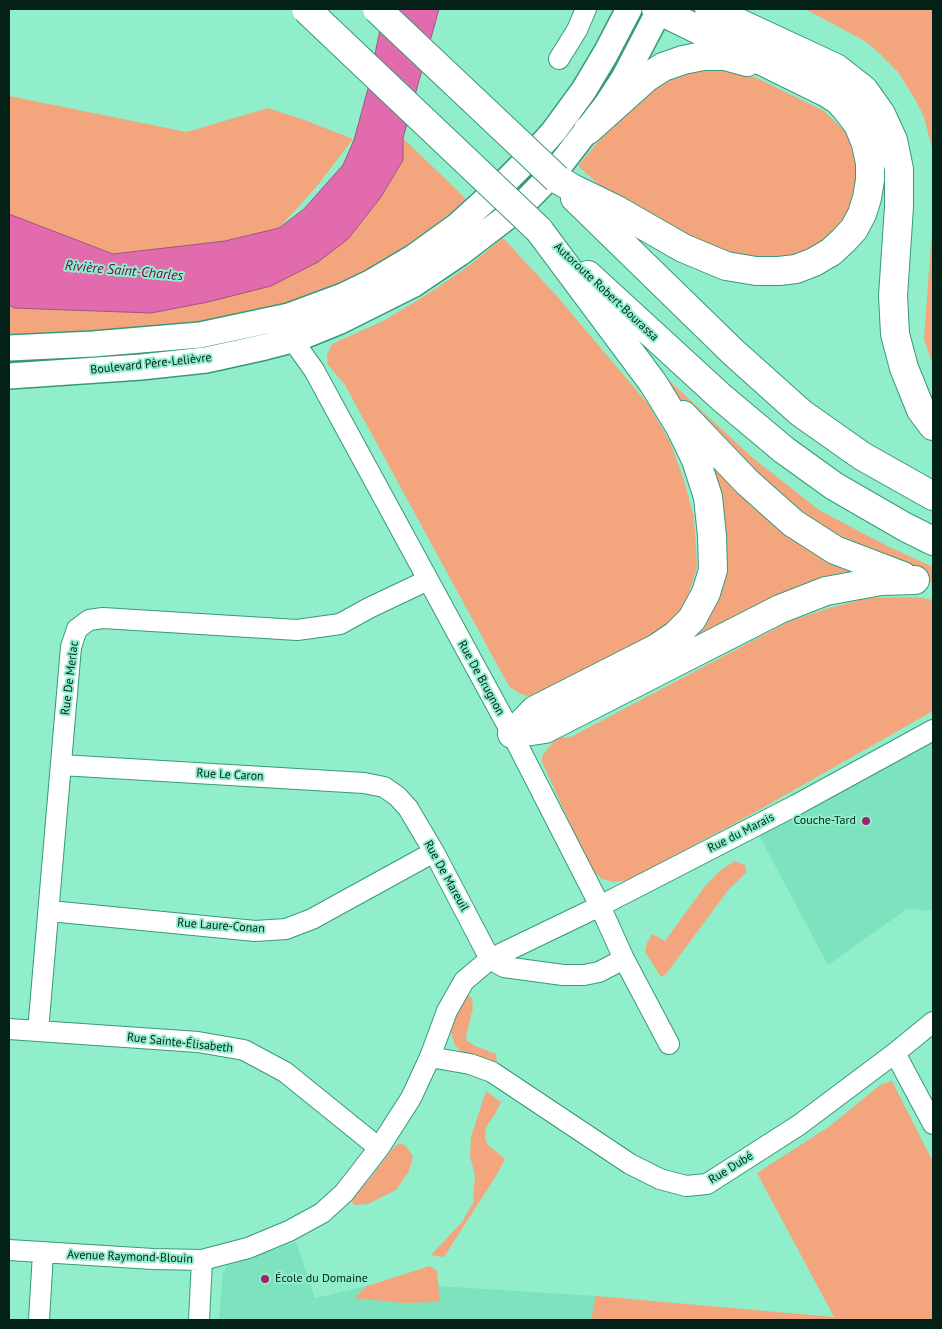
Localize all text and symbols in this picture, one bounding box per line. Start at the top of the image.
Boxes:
street label: Autoroute Robert-Bourassa [551,240,661,344]
water label: Rivière Saint-Charles [64,257,184,285]
street label: Boulevard Père-Lelièvre [90,350,212,378]
street label: Rue De Brugnon [454,638,508,718]
street label: Rue De Merlac [58,640,82,716]
street label: Rue Le Caron [196,766,264,784]
street label: Rue du Marais [705,810,777,856]
place label: Couche-Tard [793,814,856,828]
marker: Couche-Tard [860,815,872,827]
street label: Rue De Mareuil [421,838,471,914]
street label: Rue Laure-Conan [177,916,265,936]
street label: Rue Sainte-Élisabeth [126,1030,234,1056]
street label: Rue Dubé [706,1149,756,1187]
street label: Avenue Raymond-Blouin [67,1248,193,1266]
place label: École du Domaine [275,1272,368,1286]
marker: École du Domaine [259,1273,271,1285]

